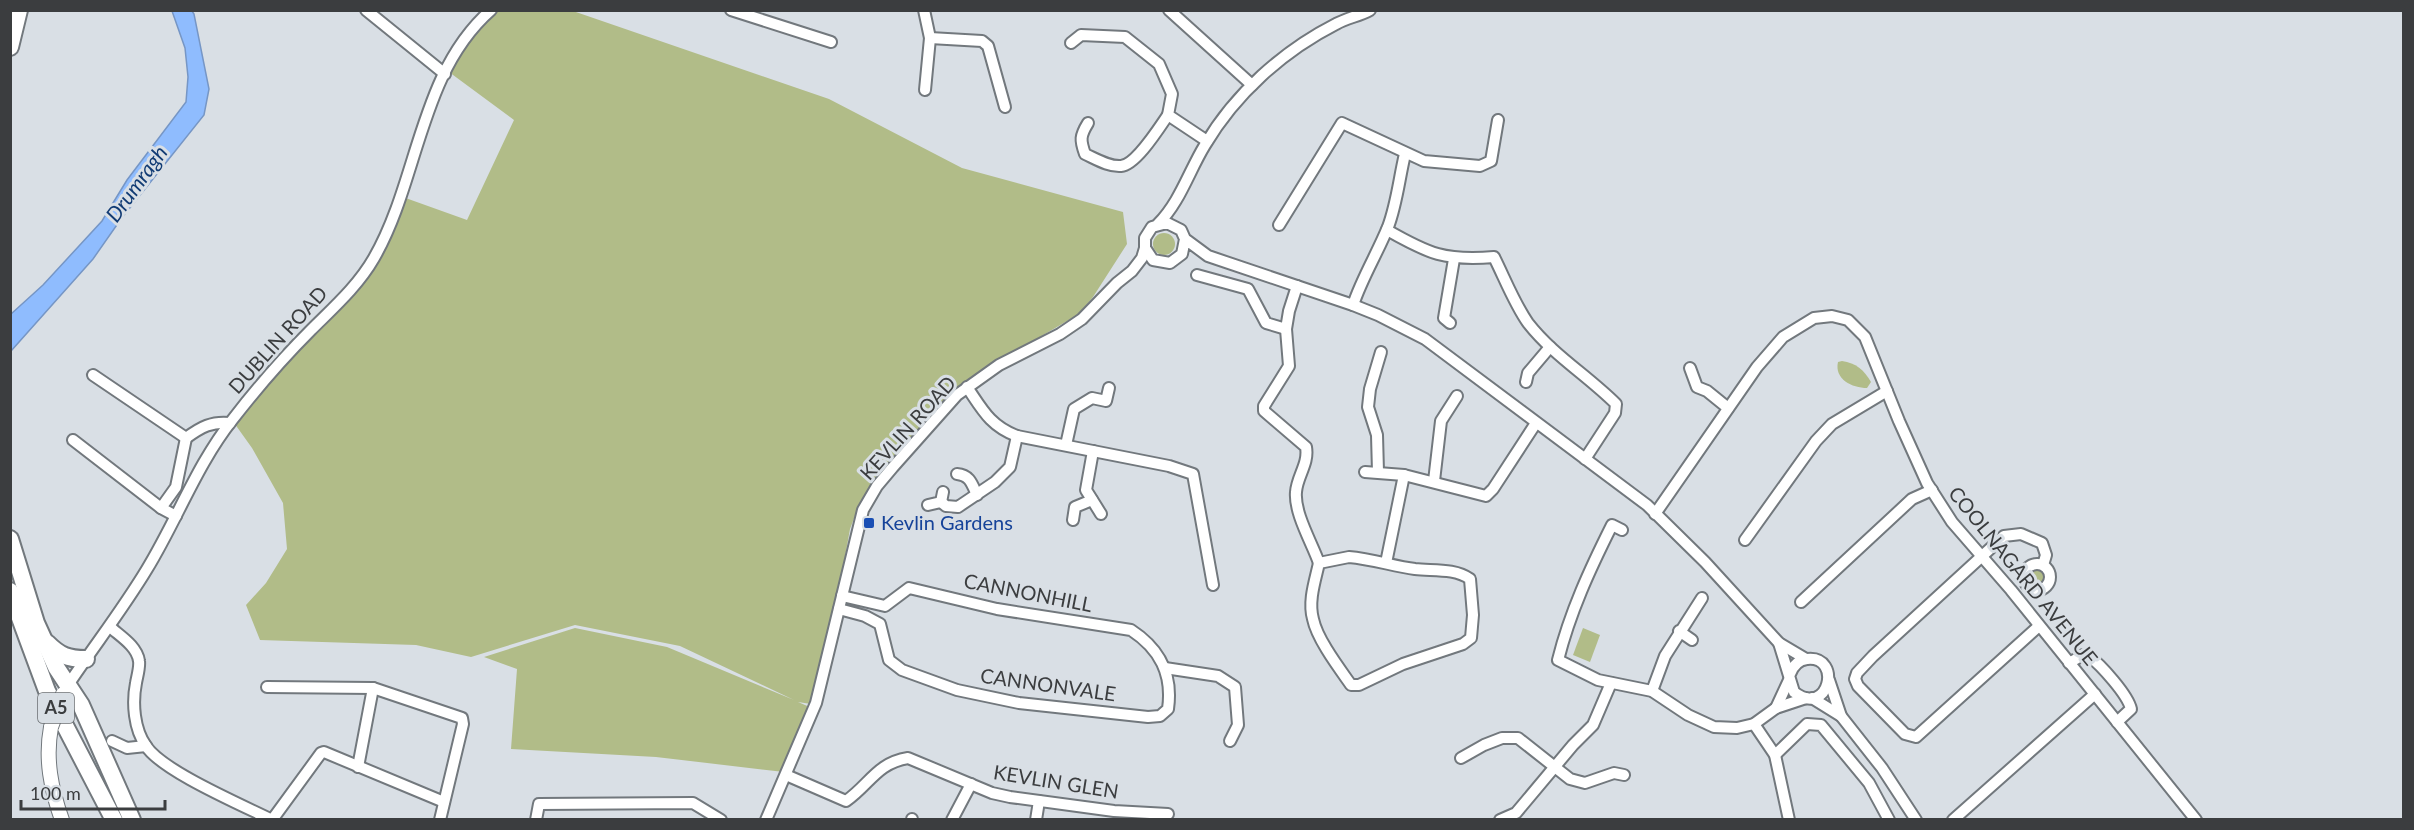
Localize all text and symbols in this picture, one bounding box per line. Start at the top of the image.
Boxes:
water label: Drumragh [100,140,172,226]
street label: DUBLIN ROAD [223,281,332,398]
street label: KEVLIN ROAD [854,370,960,484]
street label: COOLNAGARD AVENUE [1944,481,2103,670]
place label: Kevlin Gardens [881,510,1013,534]
marker: Kevlin Gardens [862,516,876,530]
street label: CANNONHILL [962,568,1094,616]
street label: CANNONVALE [979,663,1117,705]
road number: A5 [38,693,74,723]
street label: KEVLIN GLEN [992,759,1120,803]
scale bar [21,773,165,811]
text: 100 m [30,782,81,804]

